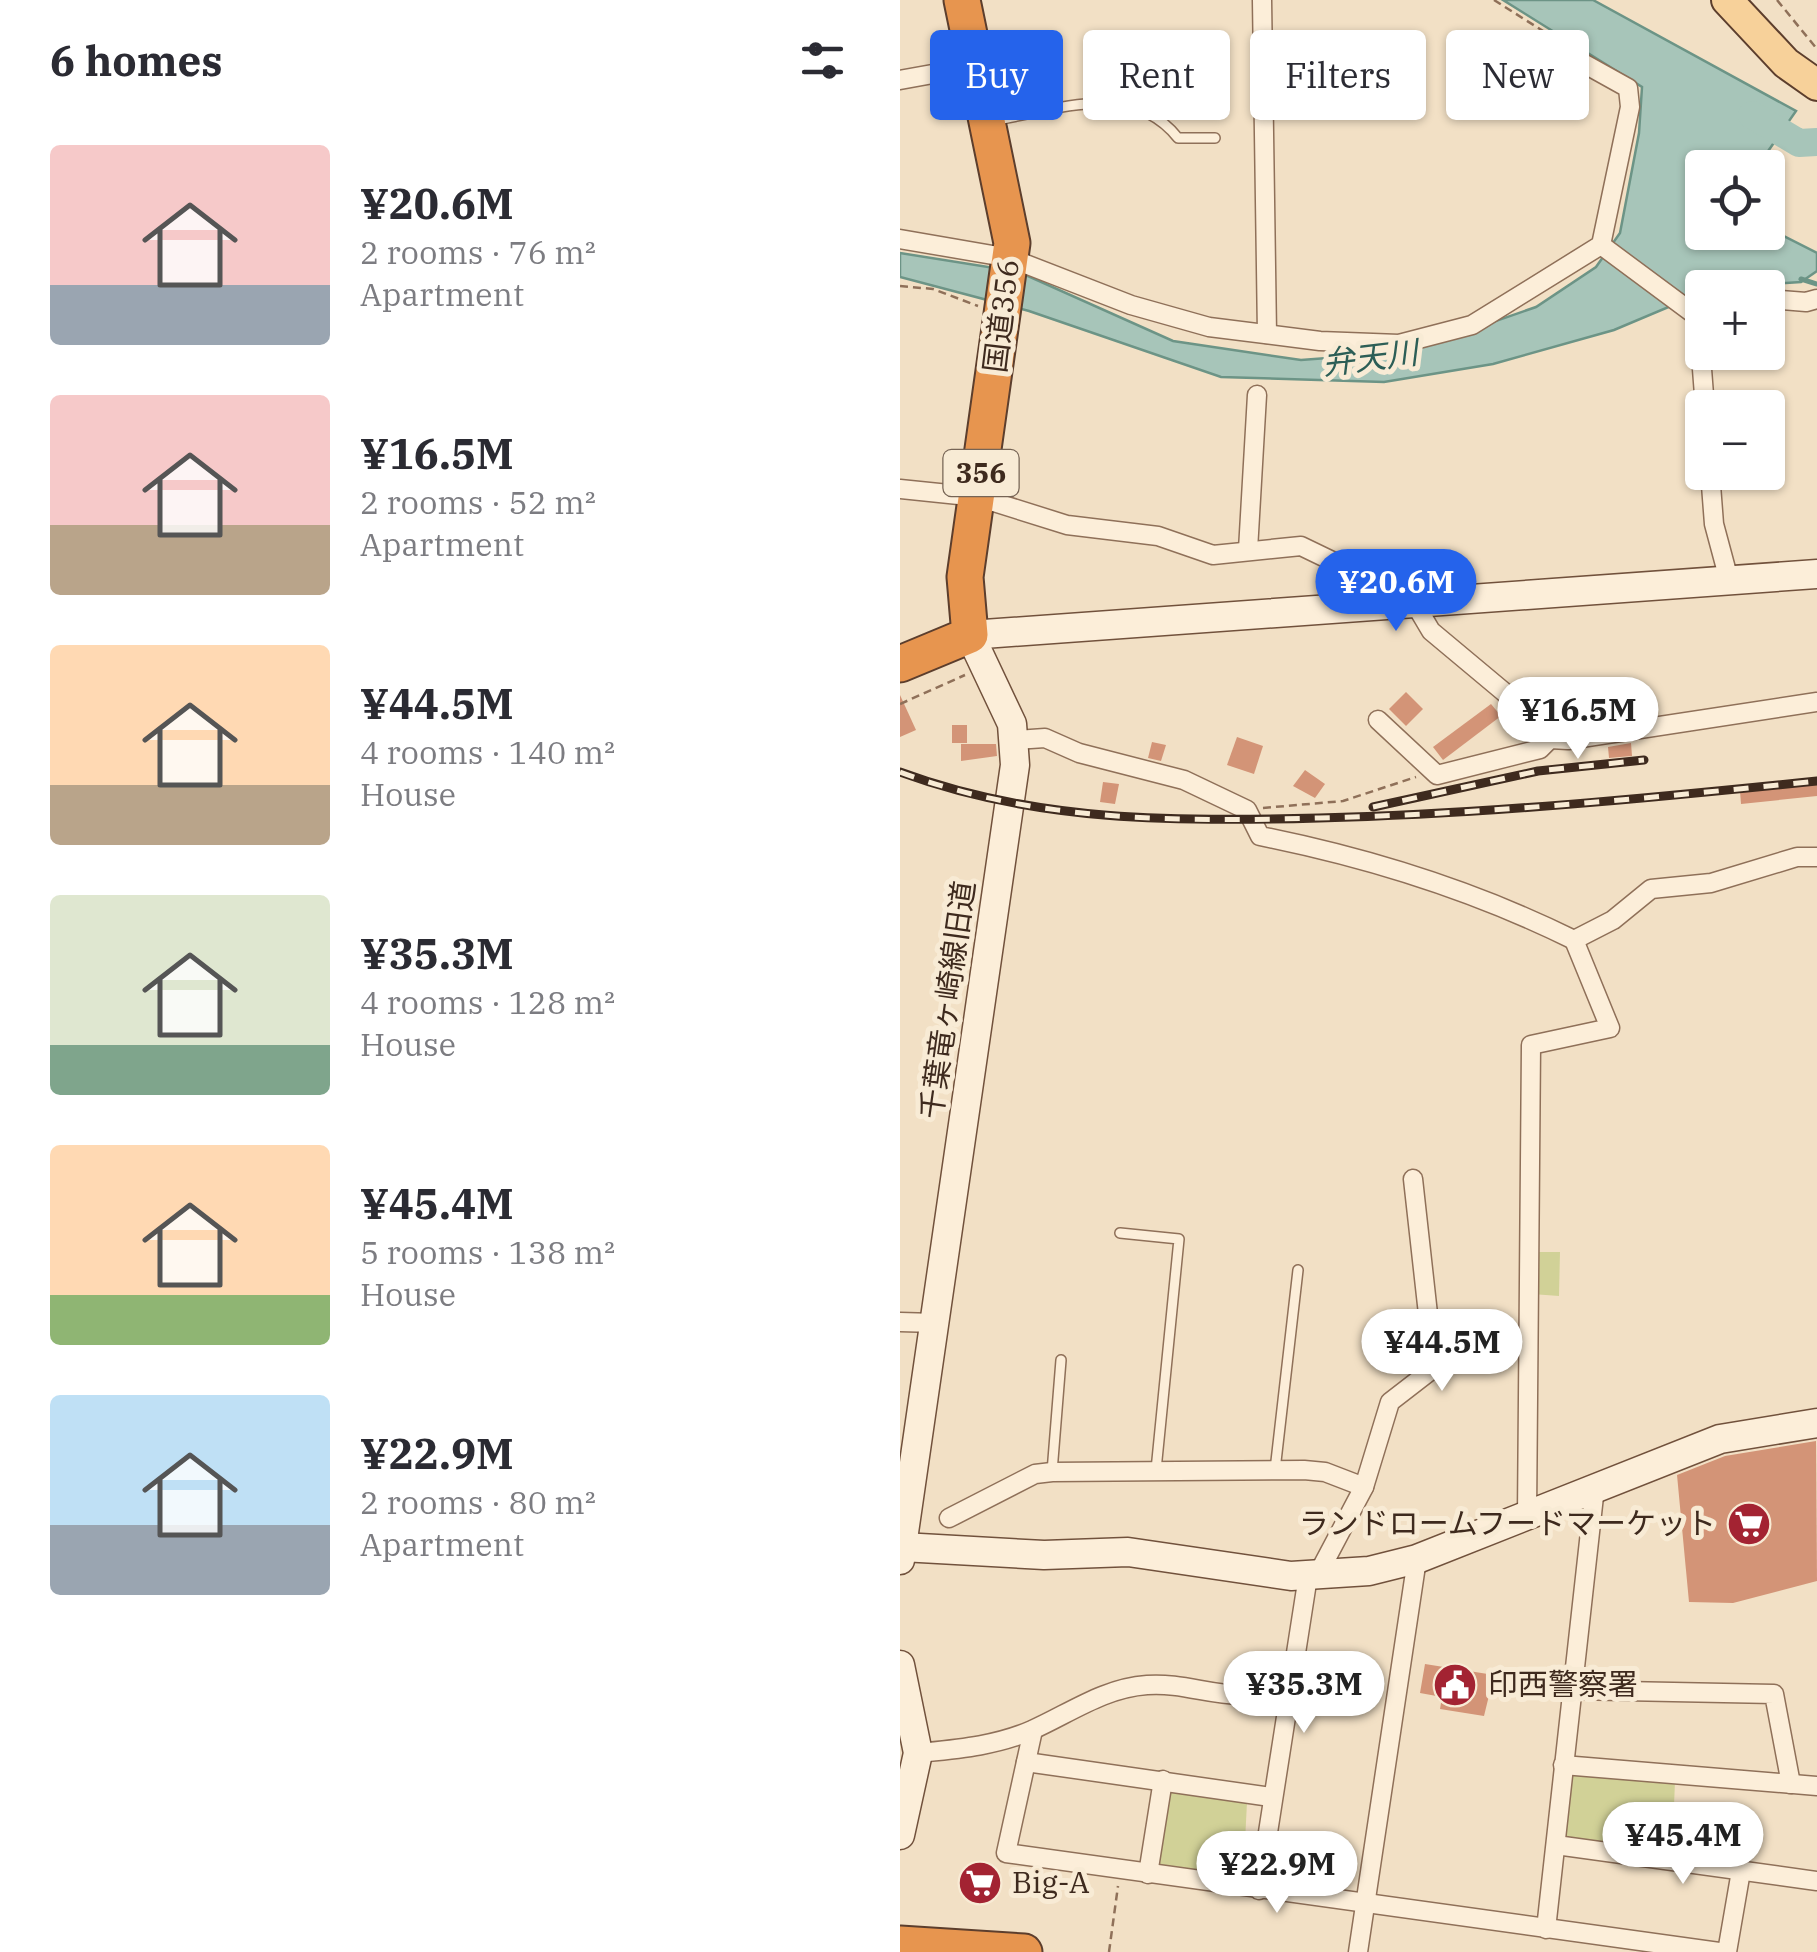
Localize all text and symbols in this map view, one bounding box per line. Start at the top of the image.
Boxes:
chip: Buy [930,30,1063,120]
chip: Rent [1083,30,1230,120]
chip: Filters [1250,30,1426,120]
chip: New [1446,30,1589,120]
text: 6 homes [50,33,223,88]
icon: filters [795,33,850,88]
map controls [1685,150,1785,490]
button: locate [1685,150,1785,250]
text: ¥20.6M [360,176,514,231]
icon: home [130,185,250,305]
text: 2 rooms · 76 m² [360,231,596,273]
street label: 国道356 [974,257,1027,375]
button: + [1685,270,1785,370]
text: Apartment [360,273,524,315]
water label: 弁天川 [1320,330,1423,384]
button: − [1685,390,1785,490]
text: ¥16.5M [360,426,514,481]
icon: home [130,435,250,555]
road number: 356 [944,450,1018,496]
text: 2 rooms · 52 m² [360,481,596,523]
text: Apartment [360,523,524,565]
pin: ¥20.6M [1315,549,1477,634]
text: ¥20.6M [1337,560,1455,602]
text: ¥44.5M [360,676,514,731]
pin: ¥16.5M [1497,677,1659,762]
icon: home [130,685,250,805]
text: ¥16.5M [1519,688,1637,730]
text: 4 rooms · 140 m² [360,731,615,773]
text: House [360,773,456,815]
street label: 千葉竜ヶ崎線旧道 [911,878,983,1121]
text: ¥35.3M [360,926,514,981]
icon: home [130,935,250,1055]
text: 4 rooms · 128 m² [360,981,615,1023]
text: House [360,1023,456,1065]
text: ¥45.4M [360,1176,514,1231]
icon: home [130,1185,250,1305]
text: 5 rooms · 138 m² [360,1231,615,1273]
text: House [360,1273,456,1315]
pin: ¥44.5M [1361,1309,1523,1394]
text: ¥44.5M [1383,1320,1501,1362]
text: ¥22.9M [360,1426,514,1481]
icon: home [130,1435,250,1555]
text: 2 rooms · 80 m² [360,1481,596,1523]
supermarket icon: ランドロームフードマーケット [1726,1501,1772,1547]
place label: ランドロームフードマーケット [1299,1503,1716,1542]
text: Apartment [360,1523,524,1565]
pin: ¥35.3M [1223,1651,1385,1736]
text: ¥35.3M [1245,1662,1363,1704]
public building icon: 印西警察署 [1432,1662,1478,1708]
place label: 印西警察署 [1488,1664,1638,1703]
pin: ¥45.4M [1602,1802,1764,1887]
text: ¥45.4M [1624,1813,1742,1855]
pin: ¥22.9M [1196,1831,1358,1916]
text: ¥22.9M [1218,1842,1336,1884]
supermarket icon: Big-A [957,1860,1003,1906]
place label: Big-A [1012,1862,1090,1901]

